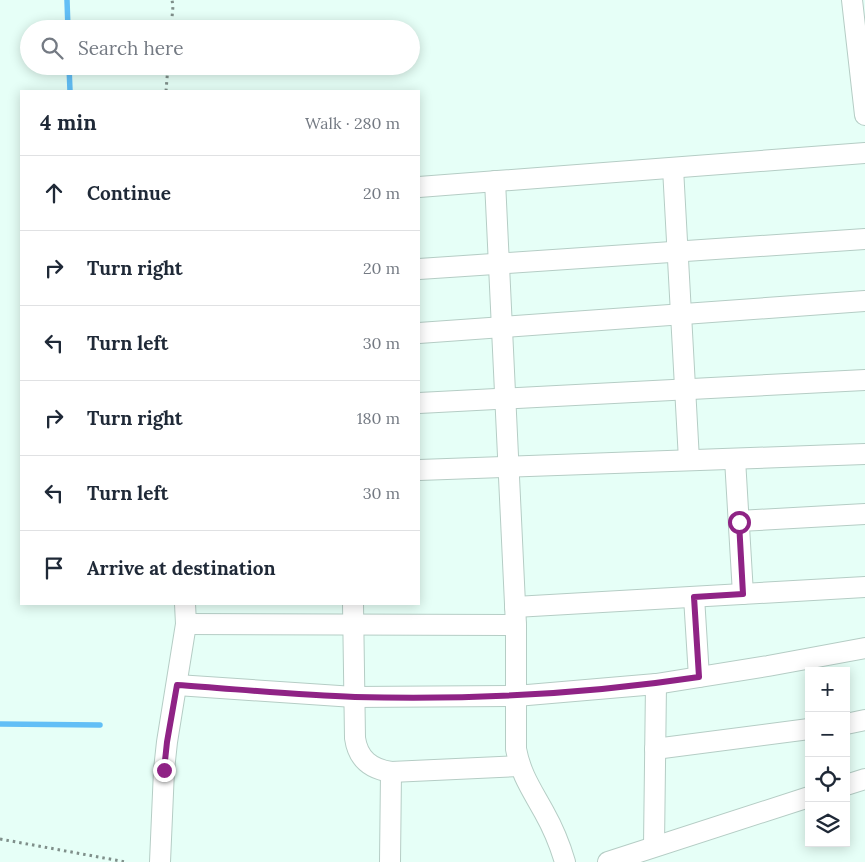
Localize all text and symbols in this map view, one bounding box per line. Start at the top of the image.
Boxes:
search box [20,20,420,75]
icon: search [38,34,66,62]
text: Search here [78,36,184,60]
text: 4 min [40,109,97,136]
text: Walk · 280 m [305,113,400,133]
icon: ahead [40,179,68,207]
text: Continue [87,181,171,205]
text: 20 m [363,183,400,203]
icon: right [40,254,68,282]
text: Turn right [87,256,183,280]
text: 20 m [363,258,400,278]
icon: left [40,329,68,357]
text: Turn left [87,331,168,355]
text: 30 m [363,333,400,353]
icon: right [40,404,68,432]
text: Turn right [87,406,183,430]
text: 180 m [357,408,400,428]
icon: left [40,479,68,507]
text: Turn left [87,481,168,505]
text: 30 m [363,483,400,503]
route start [728,511,751,534]
icon: arrive [40,554,68,582]
text: Arrive at destination [87,556,276,580]
map controls [805,667,850,847]
button: + [805,667,850,712]
button: − [805,712,850,757]
button: locate [805,757,850,802]
route end [153,759,176,782]
button: layers [805,802,850,847]

